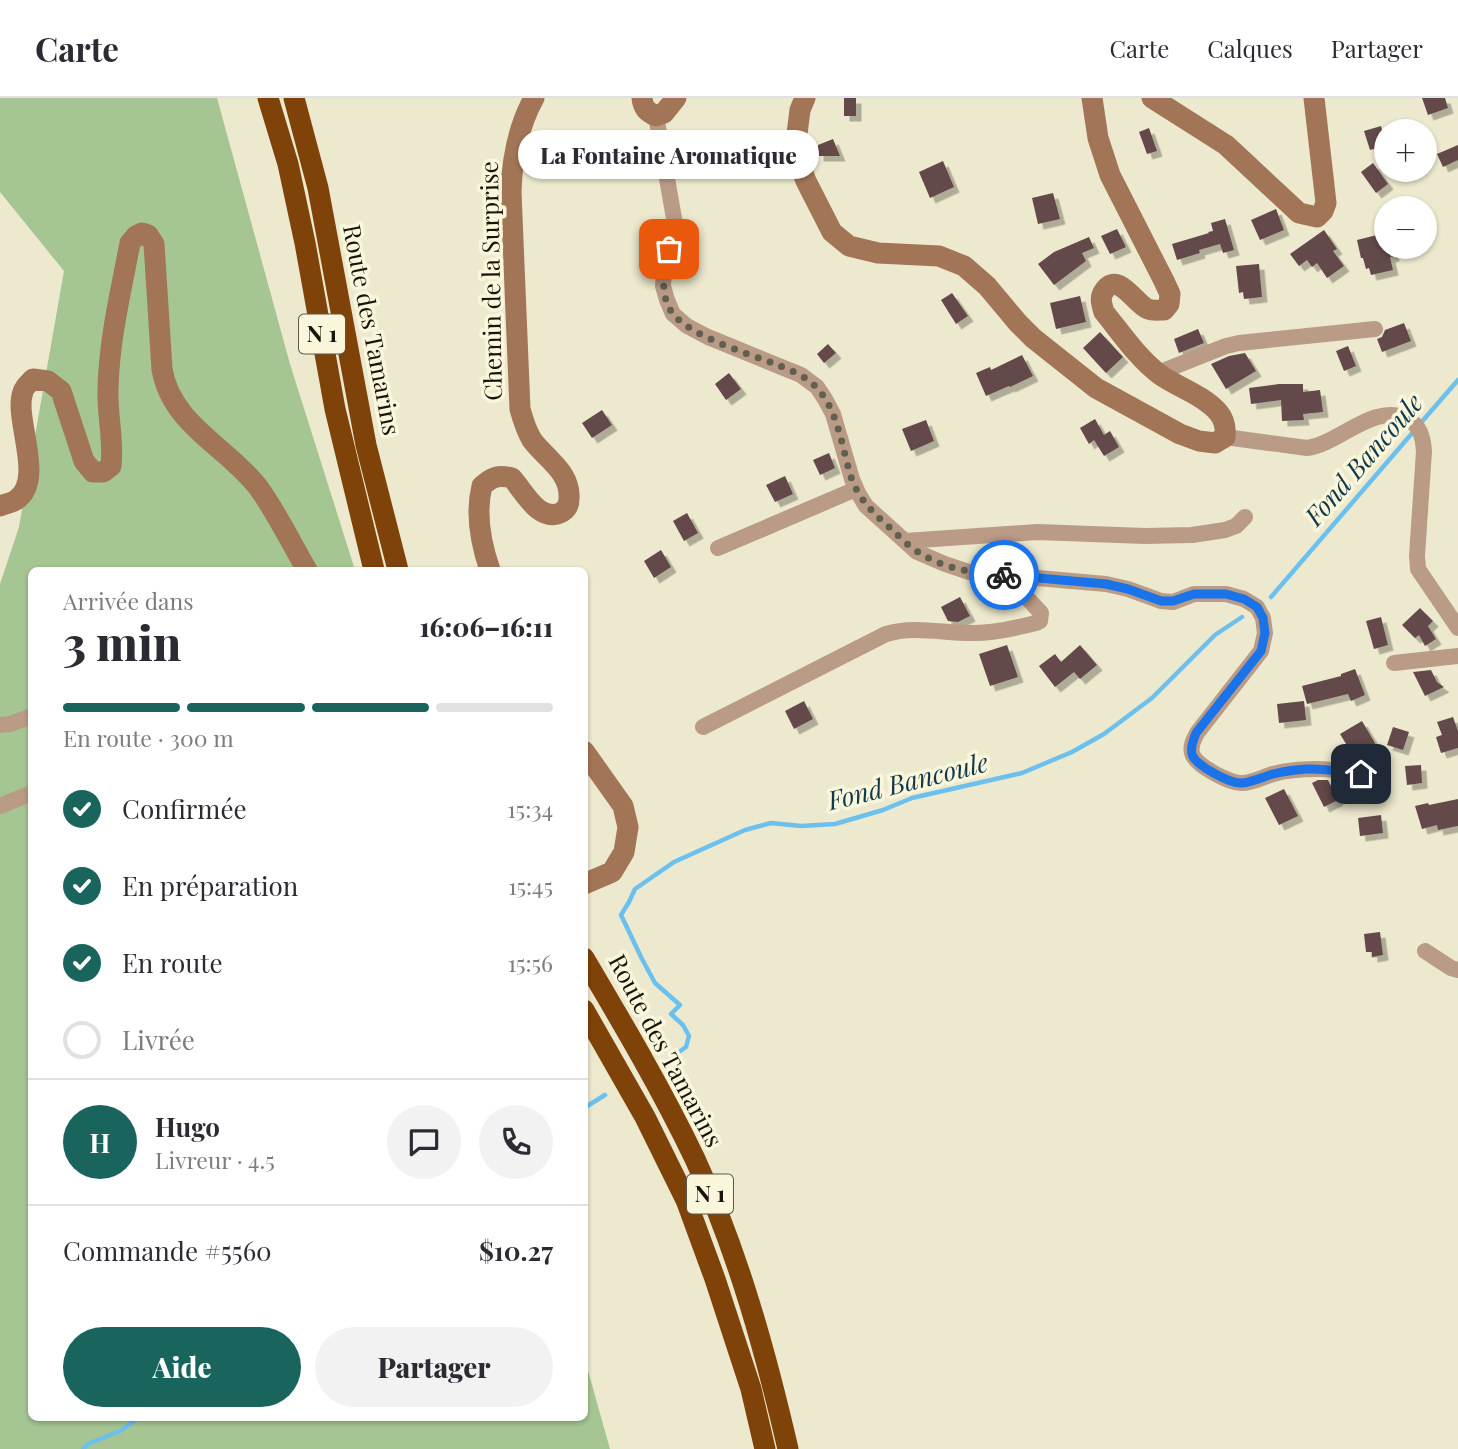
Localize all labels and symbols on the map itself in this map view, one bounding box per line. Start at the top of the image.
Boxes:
callout: La Fontaine Aromatique [518,130,820,179]
street label: Chemin de la Surprise [472,161,508,401]
pin [639,219,699,279]
street label: Route des Tamarins [337,222,409,438]
road number: N 1 [299,314,345,354]
water label: Fond Bancoule [1295,386,1430,533]
courier [969,540,1039,610]
water label: Fond Bancoule [823,744,992,818]
pin [1331,744,1391,804]
street label: Route des Tamarins [602,948,731,1152]
road number: N 1 [687,1175,733,1214]

